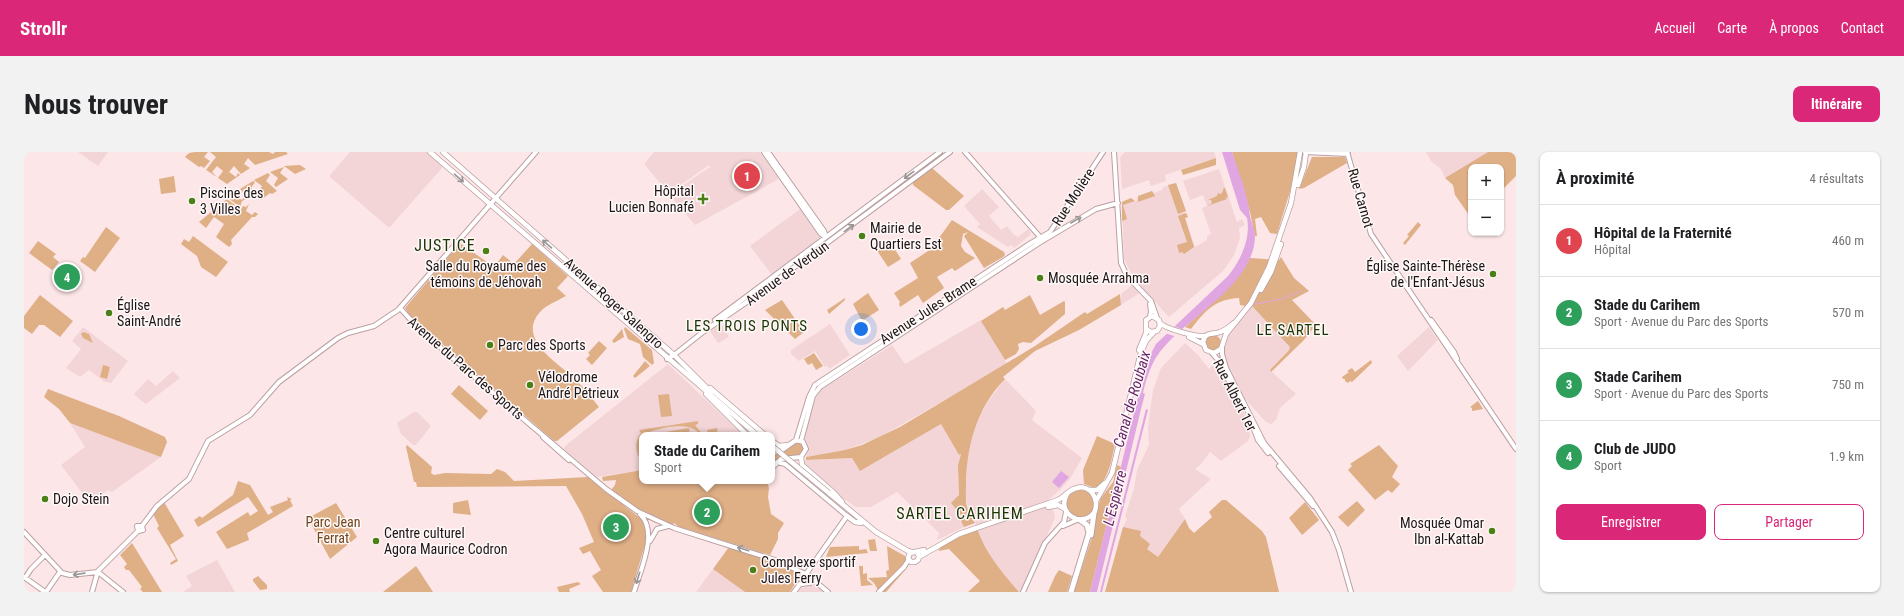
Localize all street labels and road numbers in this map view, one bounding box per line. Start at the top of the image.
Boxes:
street label: Rue Molière [1049,165,1098,229]
street label: Rue Carnot [1345,167,1377,229]
street label: Avenue de Verdun [742,237,832,309]
street label: Avenue Roger Salengro [561,254,667,352]
street label: Avenue Jules Brame [877,273,980,347]
street label: Avenue du Parc des Sports [405,313,527,423]
street label: Rue Albert 1er [1210,356,1260,434]

